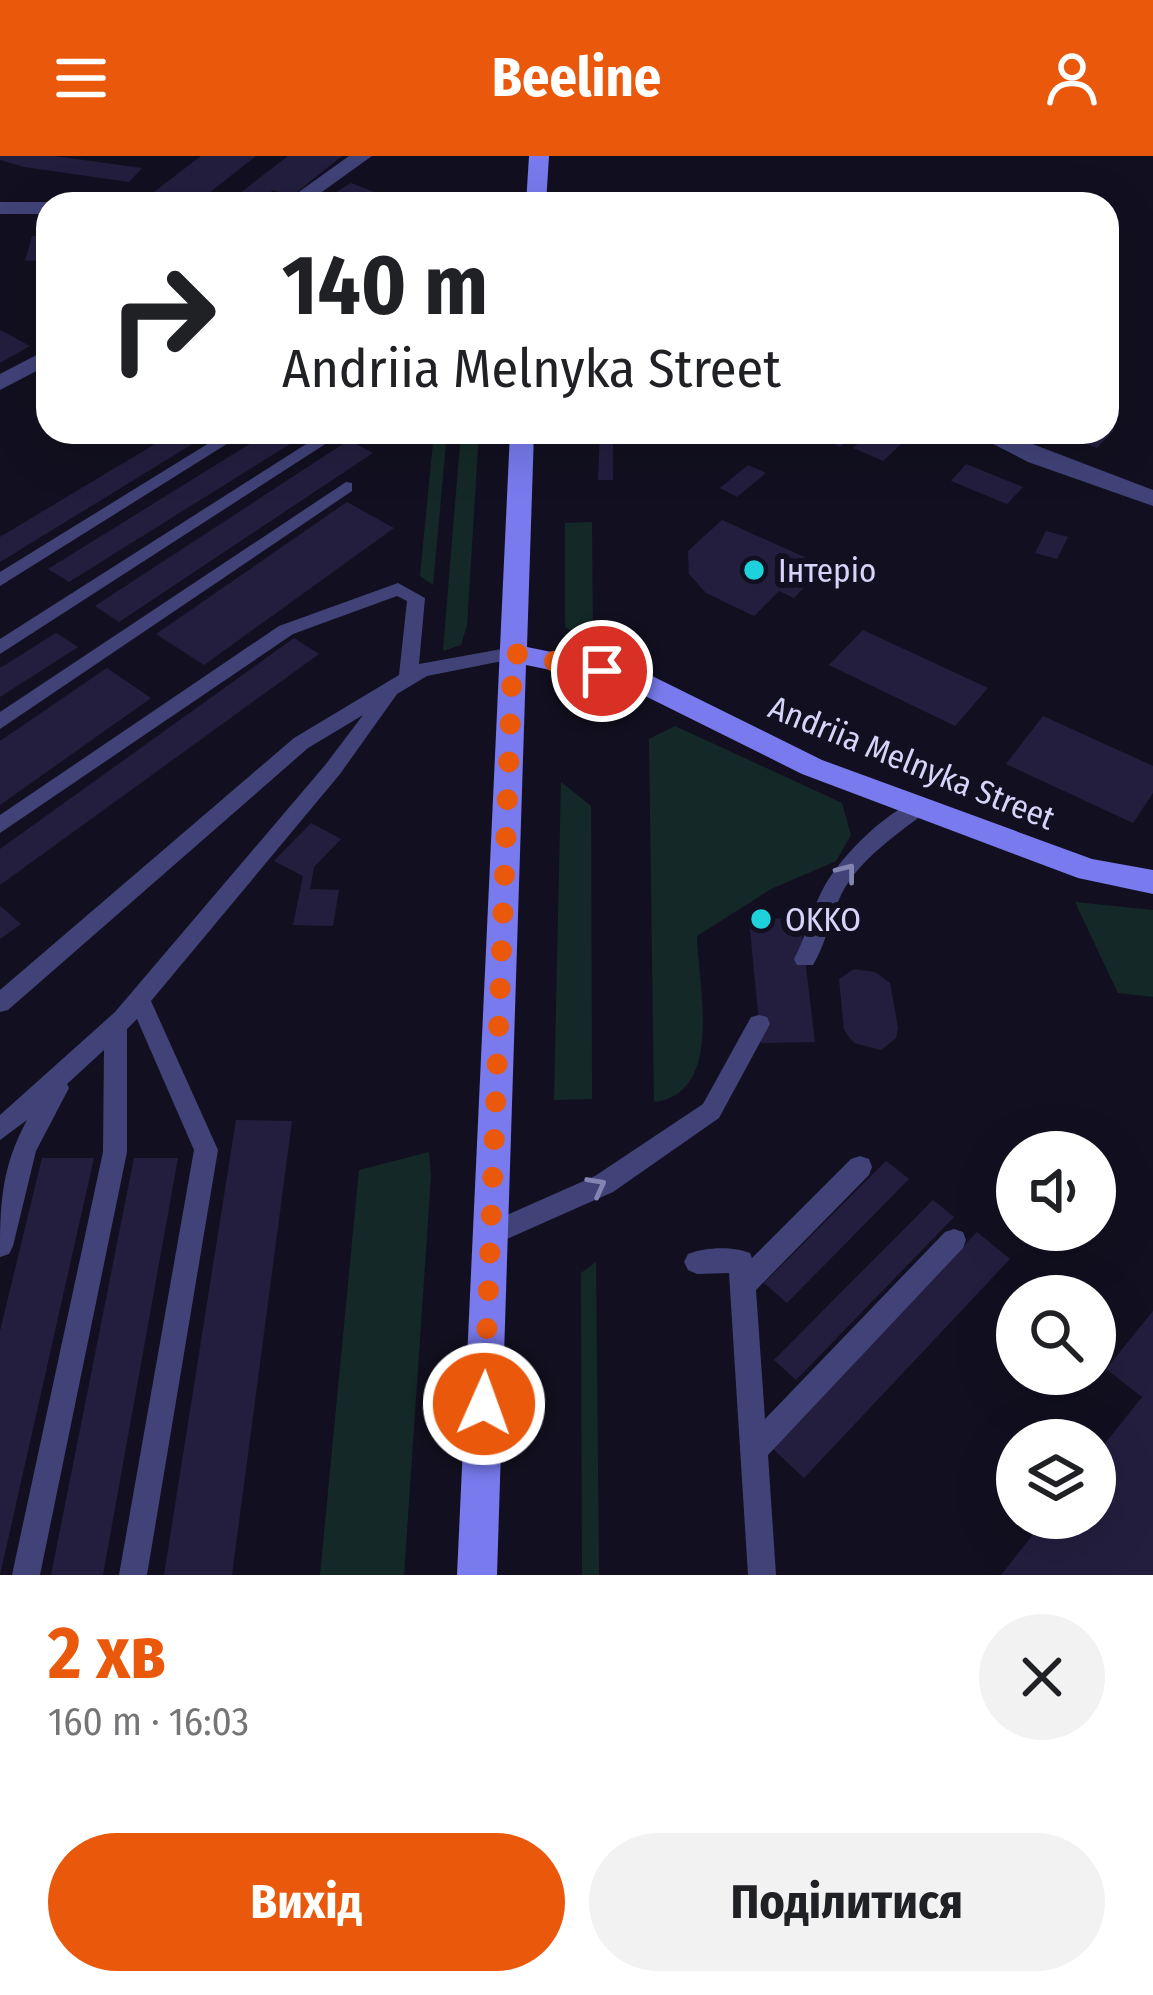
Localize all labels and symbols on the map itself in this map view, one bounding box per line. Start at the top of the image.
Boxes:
place label: Інтеріо [778,551,876,591]
marker: Інтеріо [741,557,767,583]
pin [551,620,653,722]
street label: Andriia Melnyka Street [763,687,1061,839]
one-way arrow [833,864,854,886]
place label: OKKO [785,900,861,940]
marker: OKKO [748,906,774,932]
one-way arrow [585,1176,606,1200]
position arrow [421,1341,547,1467]

